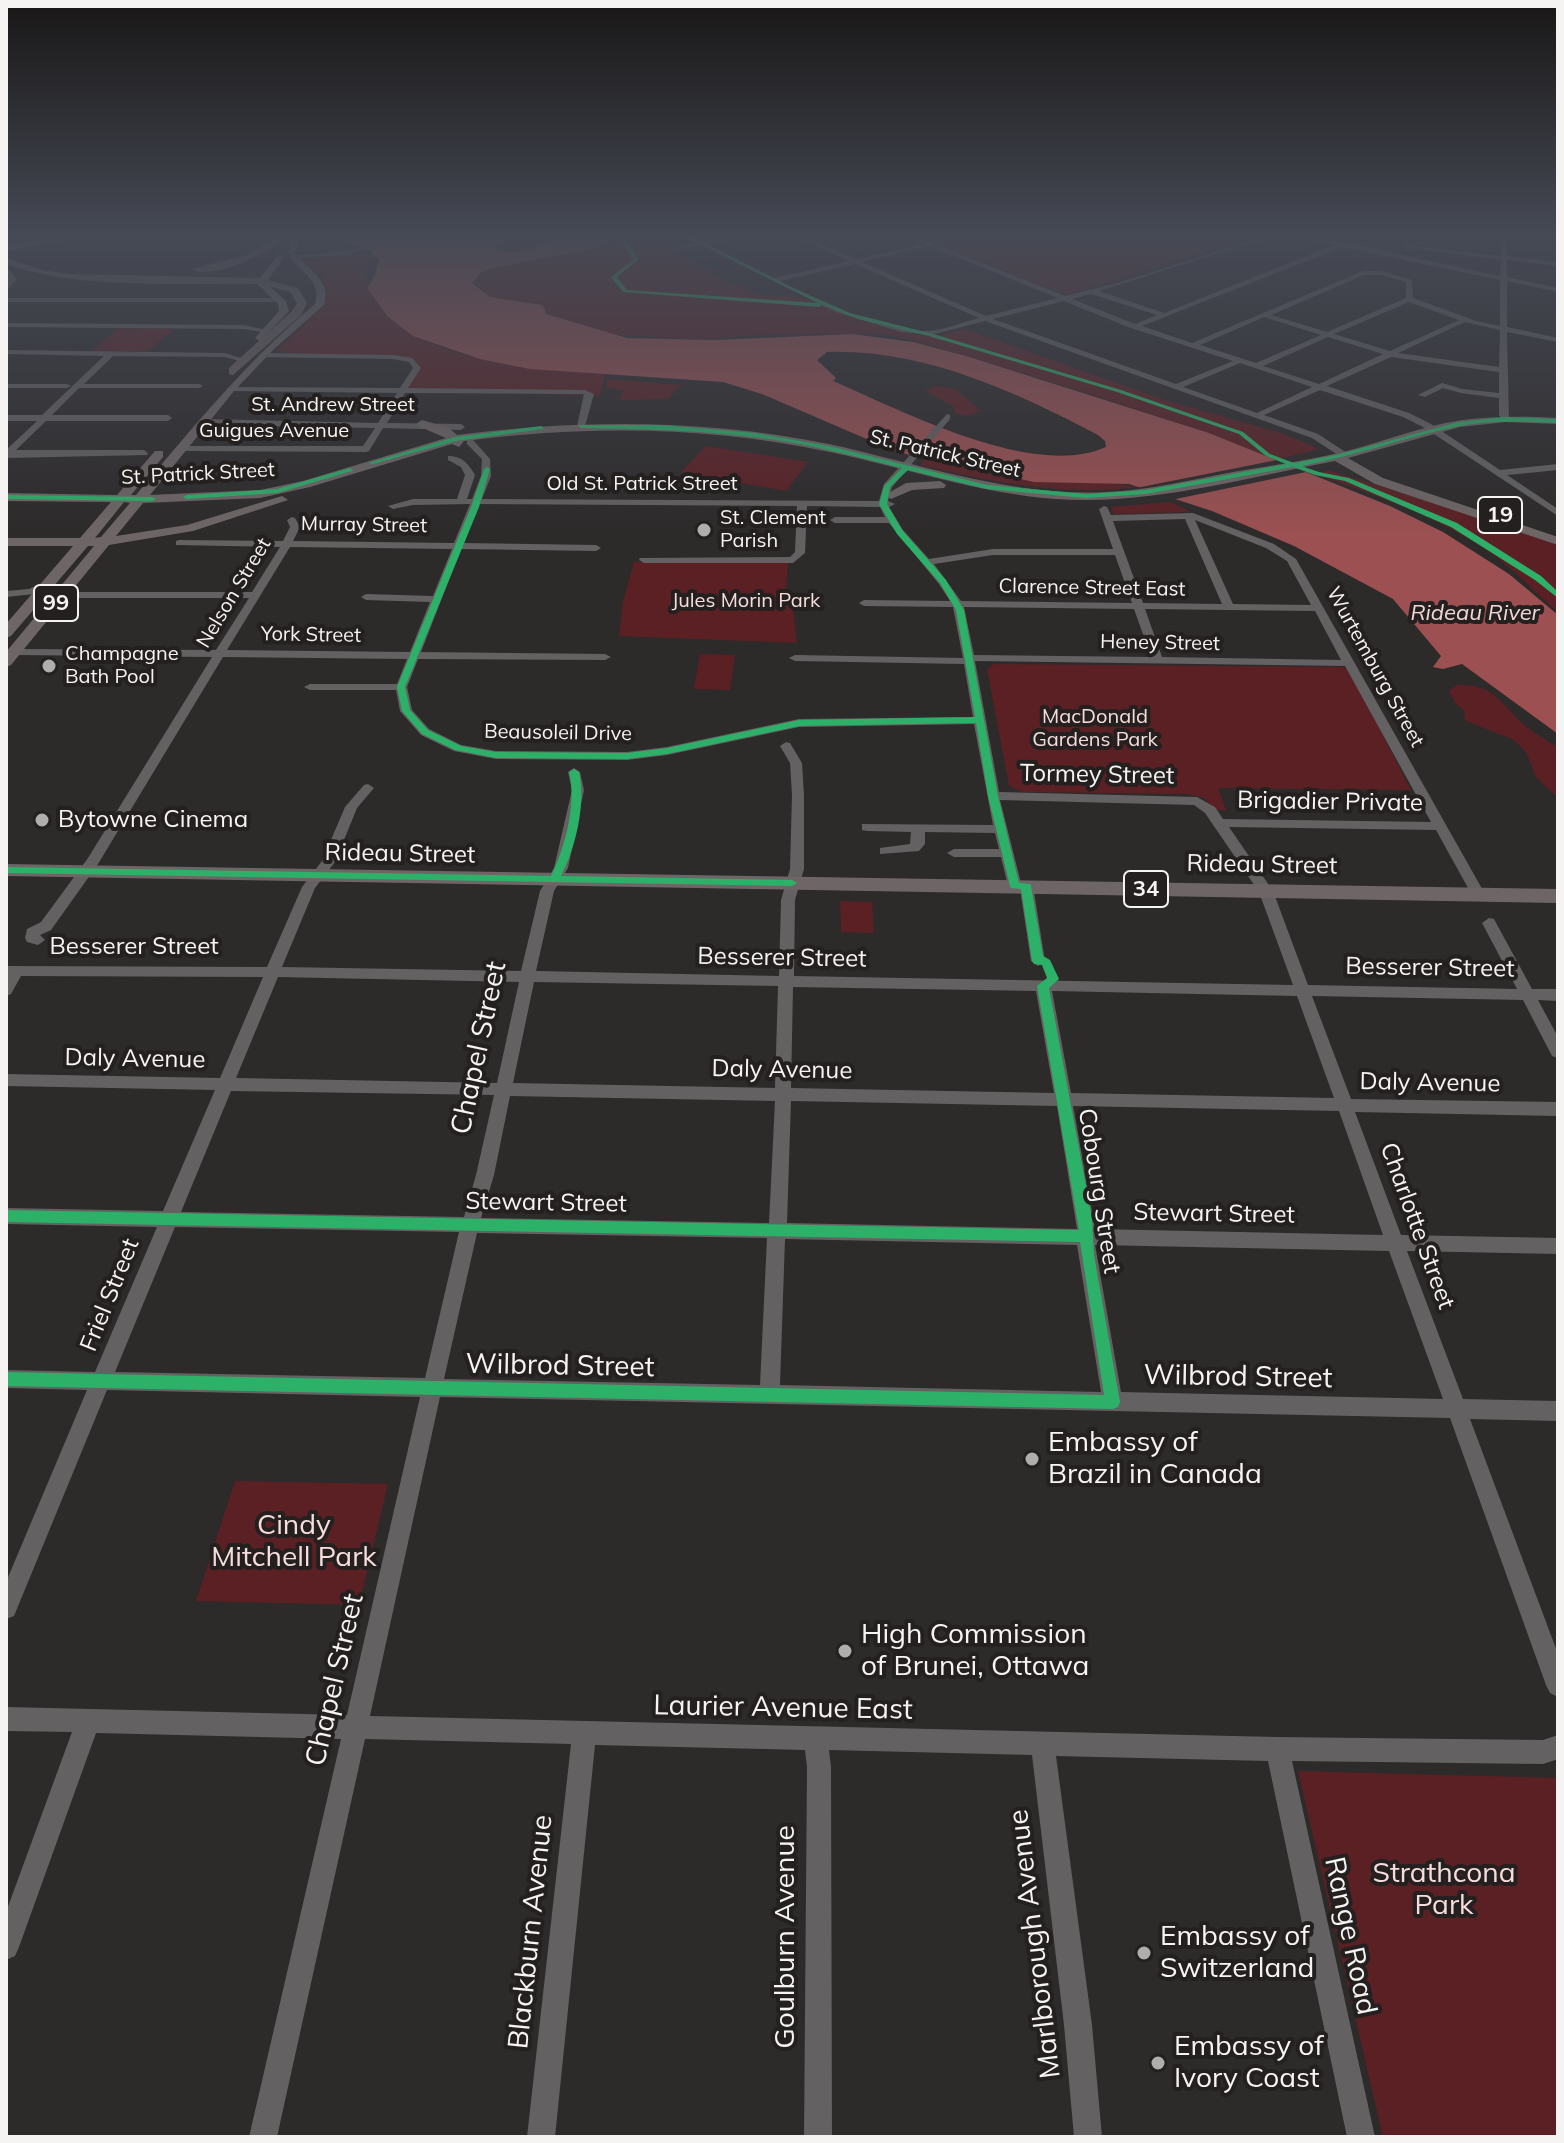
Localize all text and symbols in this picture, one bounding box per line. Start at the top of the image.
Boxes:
street label: St. Andrew Street [251,393,415,417]
street label: Guigues Avenue [199,419,349,443]
street label: St. Patrick Street [867,425,1023,483]
street label: St. Patrick Street [121,458,275,490]
street label: Old St. Patrick Street [546,472,738,496]
road number: 19 [1478,497,1522,533]
place label: St. Clement Parish [720,506,826,553]
street label: Murray Street [301,512,427,538]
marker: St. Clement Parish [695,521,713,539]
street label: Nelson Street [192,534,276,652]
street label: Clarence Street East [998,574,1186,602]
street label: Wurtemburg Street [1321,583,1429,751]
road number: 99 [34,585,78,621]
park label: Jules Morin Park [672,589,820,613]
water label: Rideau River [1410,600,1540,626]
street label: York Street [261,622,361,648]
street label: Heney Street [1100,630,1220,656]
place label: Champagne Bath Pool [65,642,179,689]
marker: Champagne Bath Pool [40,657,58,675]
park label: MacDonald Gardens Park [1032,705,1158,752]
street label: Beausoleil Drive [484,720,632,746]
street label: Tormey Street [1020,759,1174,791]
street label: Brigadier Private [1237,786,1423,818]
place label: Bytowne Cinema [58,806,248,834]
marker: Bytowne Cinema [33,811,51,829]
street label: Rideau Street [324,838,476,870]
street label: Rideau Street [1186,849,1338,881]
road number: 34 [1124,871,1168,907]
street label: Besserer Street [49,933,219,961]
street label: Besserer Street [697,942,867,974]
street label: Besserer Street [1345,952,1515,984]
street label: Chapel Street [444,959,514,1137]
street label: Daly Avenue [64,1043,206,1075]
street label: Daly Avenue [711,1054,853,1086]
street label: Daly Avenue [1359,1067,1501,1099]
street label: Cobourg Street [1072,1106,1126,1276]
street label: Charlotte Street [1374,1139,1460,1313]
street label: Stewart Street [465,1187,627,1219]
street label: Stewart Street [1133,1198,1295,1230]
street label: Friel Street [74,1234,146,1356]
street label: Wilbrod Street [465,1348,655,1384]
street label: Wilbrod Street [1143,1359,1333,1395]
place label: Embassy of Brazil in Canada [1048,1426,1262,1492]
marker: Embassy of Brazil in Canada [1023,1450,1041,1468]
park label: Cindy Mitchell Park [211,1509,377,1575]
street label: Chapel Street [299,1591,371,1769]
place label: High Commission of Brunei, Ottawa [861,1618,1089,1684]
marker: High Commission of Brunei, Ottawa [836,1642,854,1660]
street label: Laurier Avenue East [653,1689,913,1727]
street label: Marlborough Avenue [1002,1808,1068,2080]
street label: Blackburn Avenue [502,1813,560,2051]
street label: Goulburn Avenue [769,1825,803,2049]
street label: Range Road [1317,1854,1383,2018]
park label: Strathcona Park [1372,1857,1516,1923]
place label: Embassy of Switzerland [1160,1920,1314,1986]
marker: Embassy of Switzerland [1135,1944,1153,1962]
place label: Embassy of Ivory Coast [1174,2030,1324,2096]
marker: Embassy of Ivory Coast [1149,2054,1167,2072]

